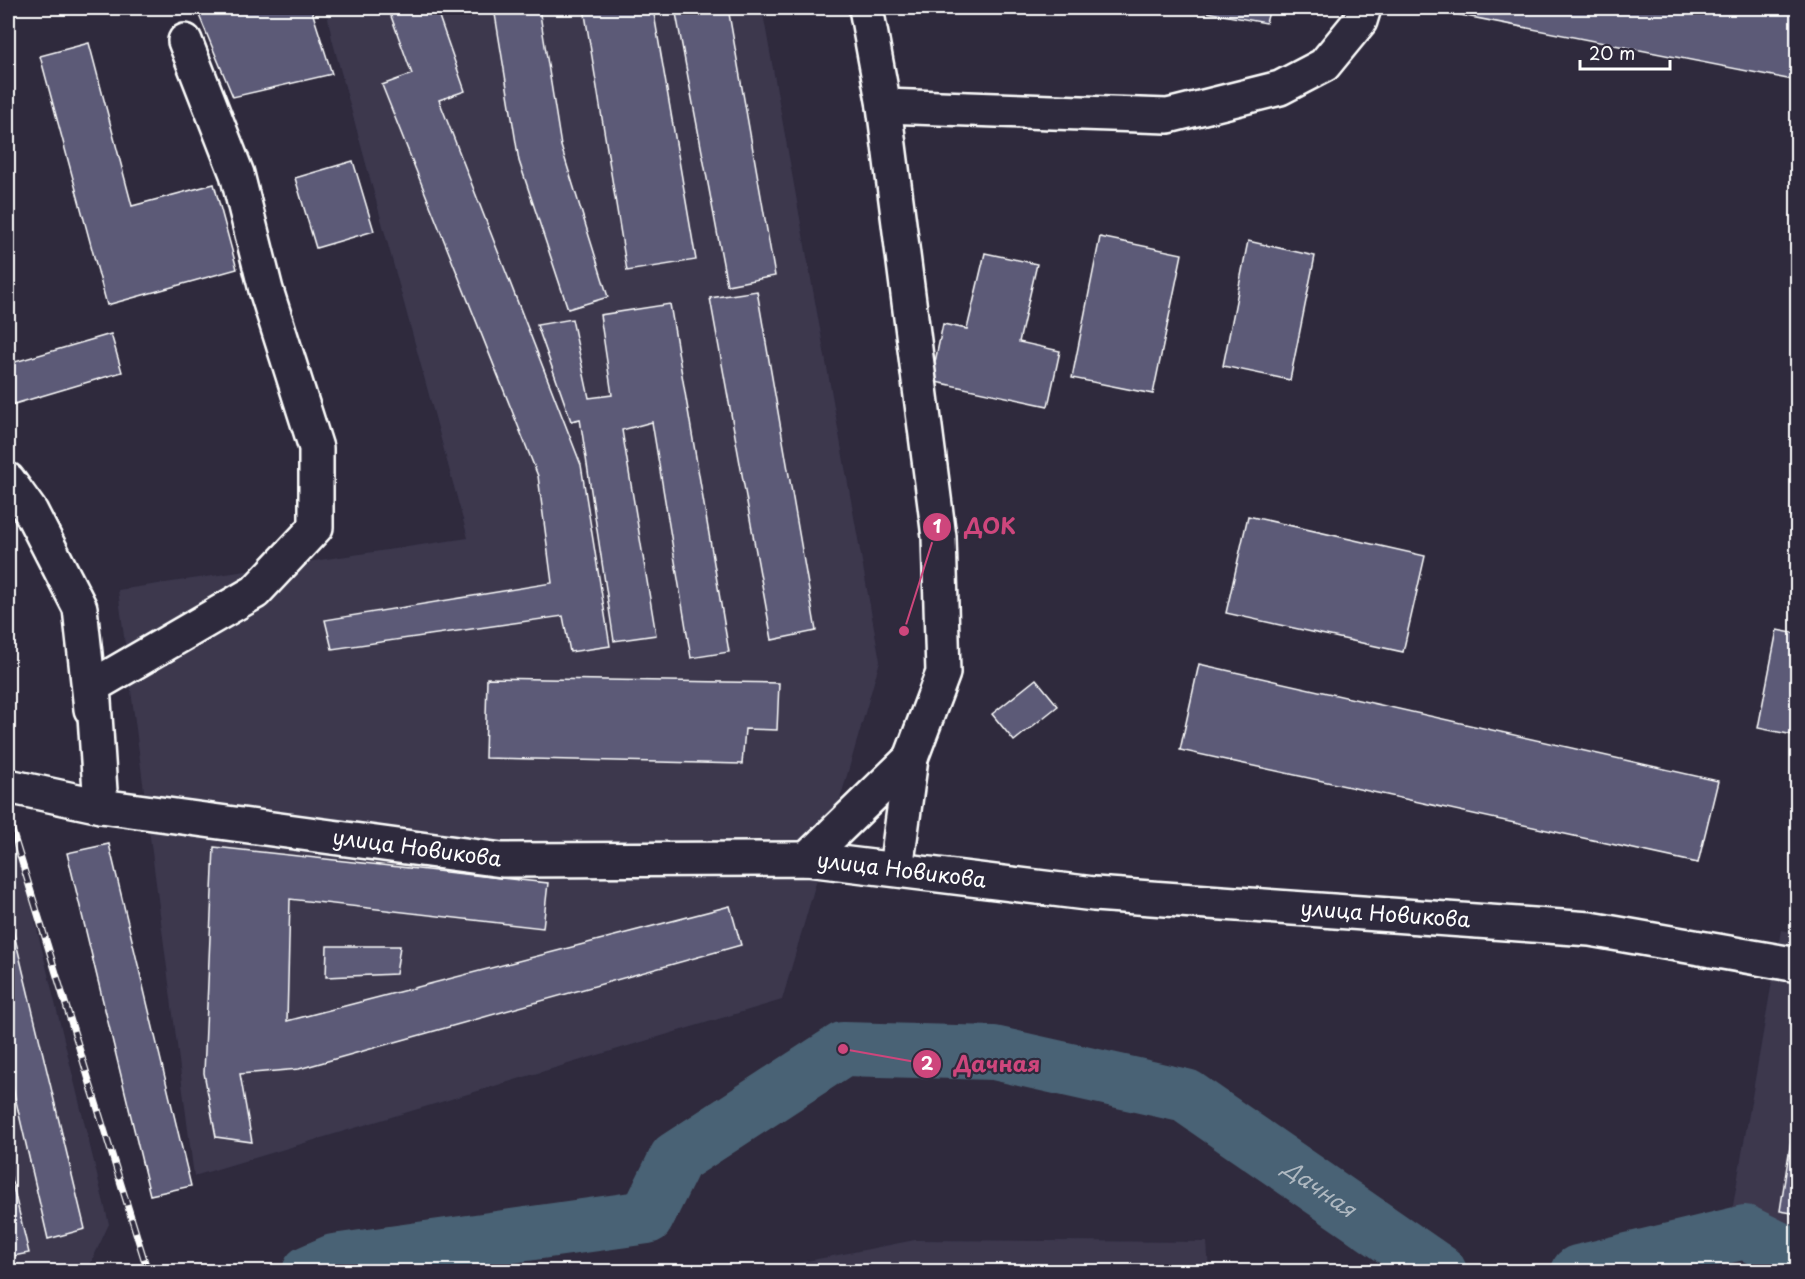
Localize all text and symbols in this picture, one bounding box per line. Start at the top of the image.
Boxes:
scale bar [1580,33,1670,71]
text: 20 m [1589,39,1635,66]
callout: ДОК [922,507,1028,547]
text: ДОК [963,508,1016,541]
text: 1 [933,512,942,539]
street label: улица Новикова [331,819,504,874]
street label: улица Новикова [815,842,988,895]
street label: улица Новикова [1300,891,1472,935]
callout: Дачная [912,1044,1052,1084]
text: Дачная [953,1046,1040,1079]
text: 2 [921,1049,934,1076]
water label: Дачная [1276,1149,1365,1225]

